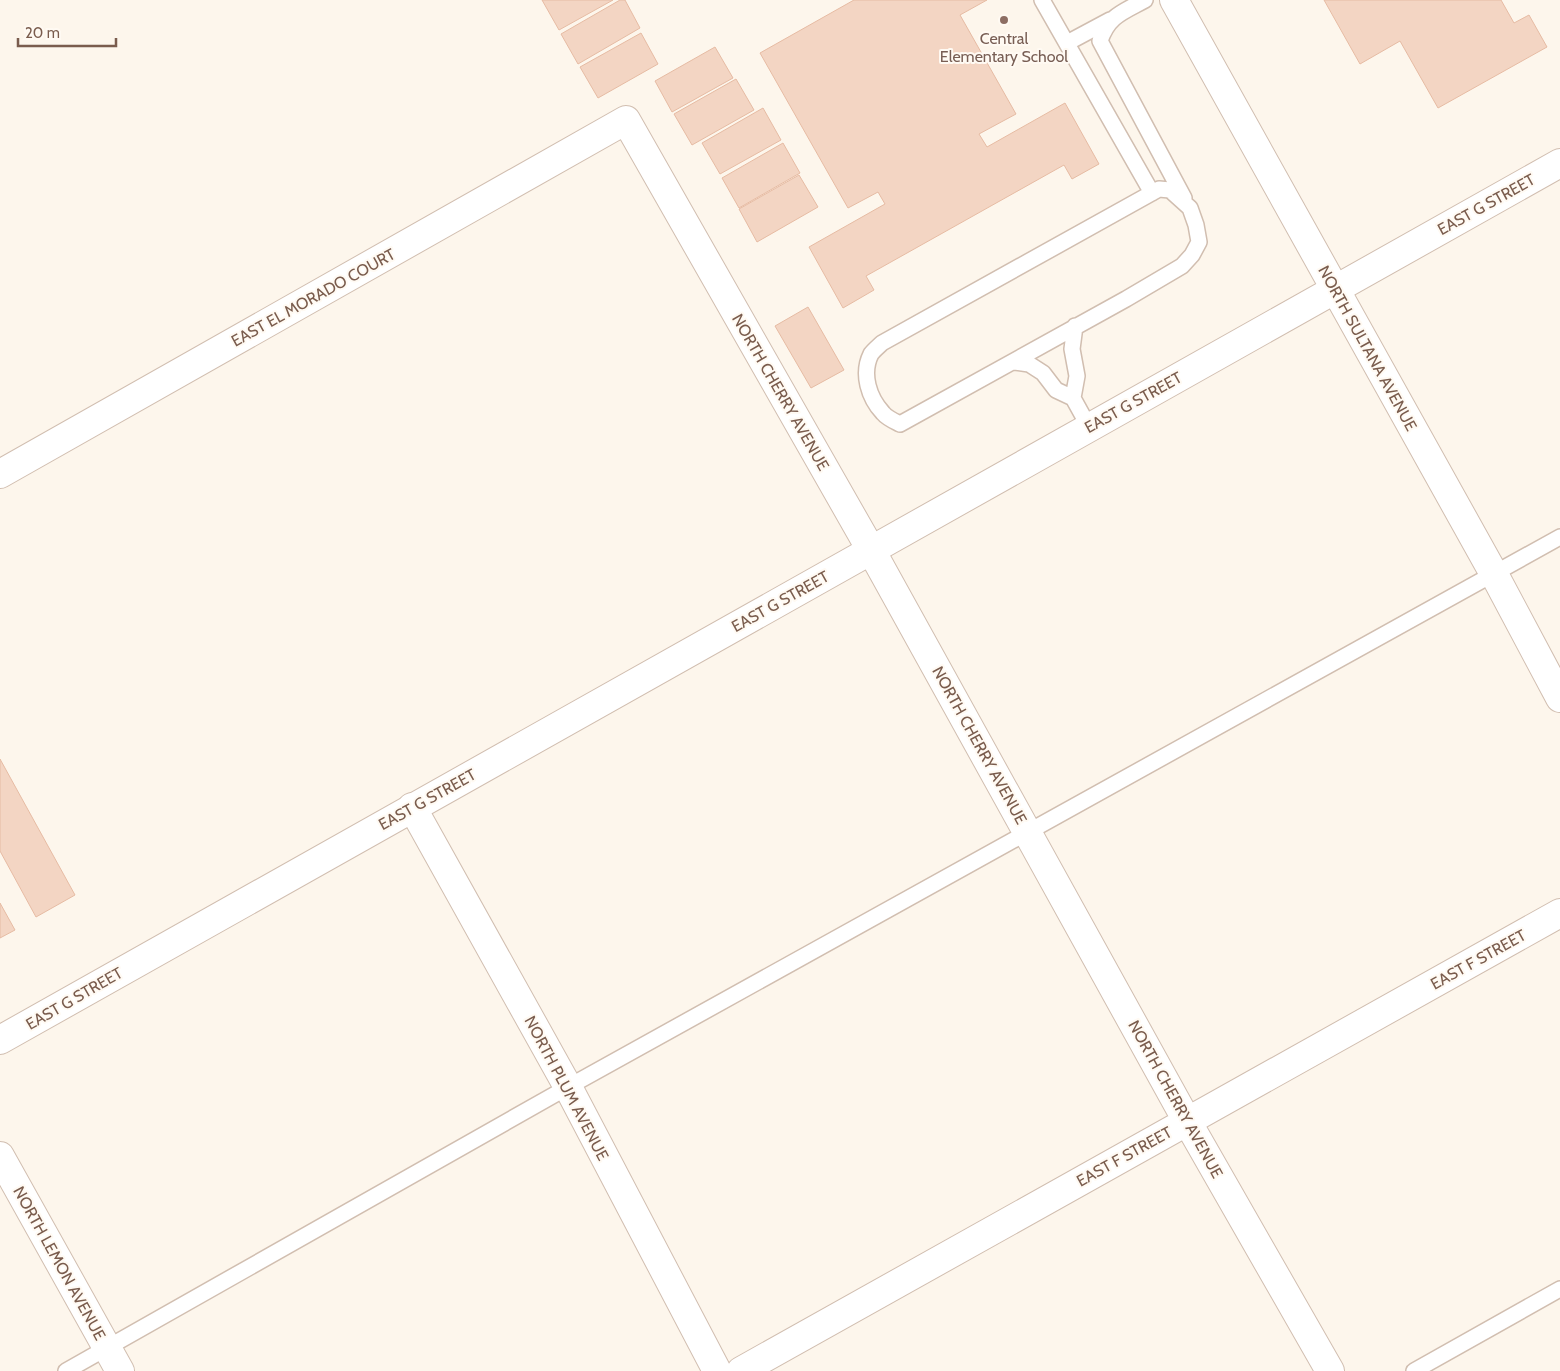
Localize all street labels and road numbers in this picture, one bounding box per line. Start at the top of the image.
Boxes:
street label: EAST G STREET [1434,170,1539,239]
street label: EAST EL MORADO COURT [228,244,399,350]
street label: NORTH SULTANA AVENUE [1314,262,1421,434]
street label: NORTH CHERRY AVENUE [728,311,833,474]
street label: EAST G STREET [1081,368,1186,437]
street label: EAST G STREET [728,567,833,636]
street label: NORTH CHERRY AVENUE [928,663,1031,828]
street label: EAST G STREET [375,765,480,834]
street label: EAST F STREET [1427,925,1530,993]
street label: EAST G STREET [23,963,126,1034]
street label: NORTH PLUM AVENUE [520,1013,613,1164]
street label: NORTH CHERRY AVENUE [1124,1017,1227,1182]
street label: EAST F STREET [1073,1122,1176,1190]
street label: NORTH LEMON AVENUE [9,1183,110,1344]

